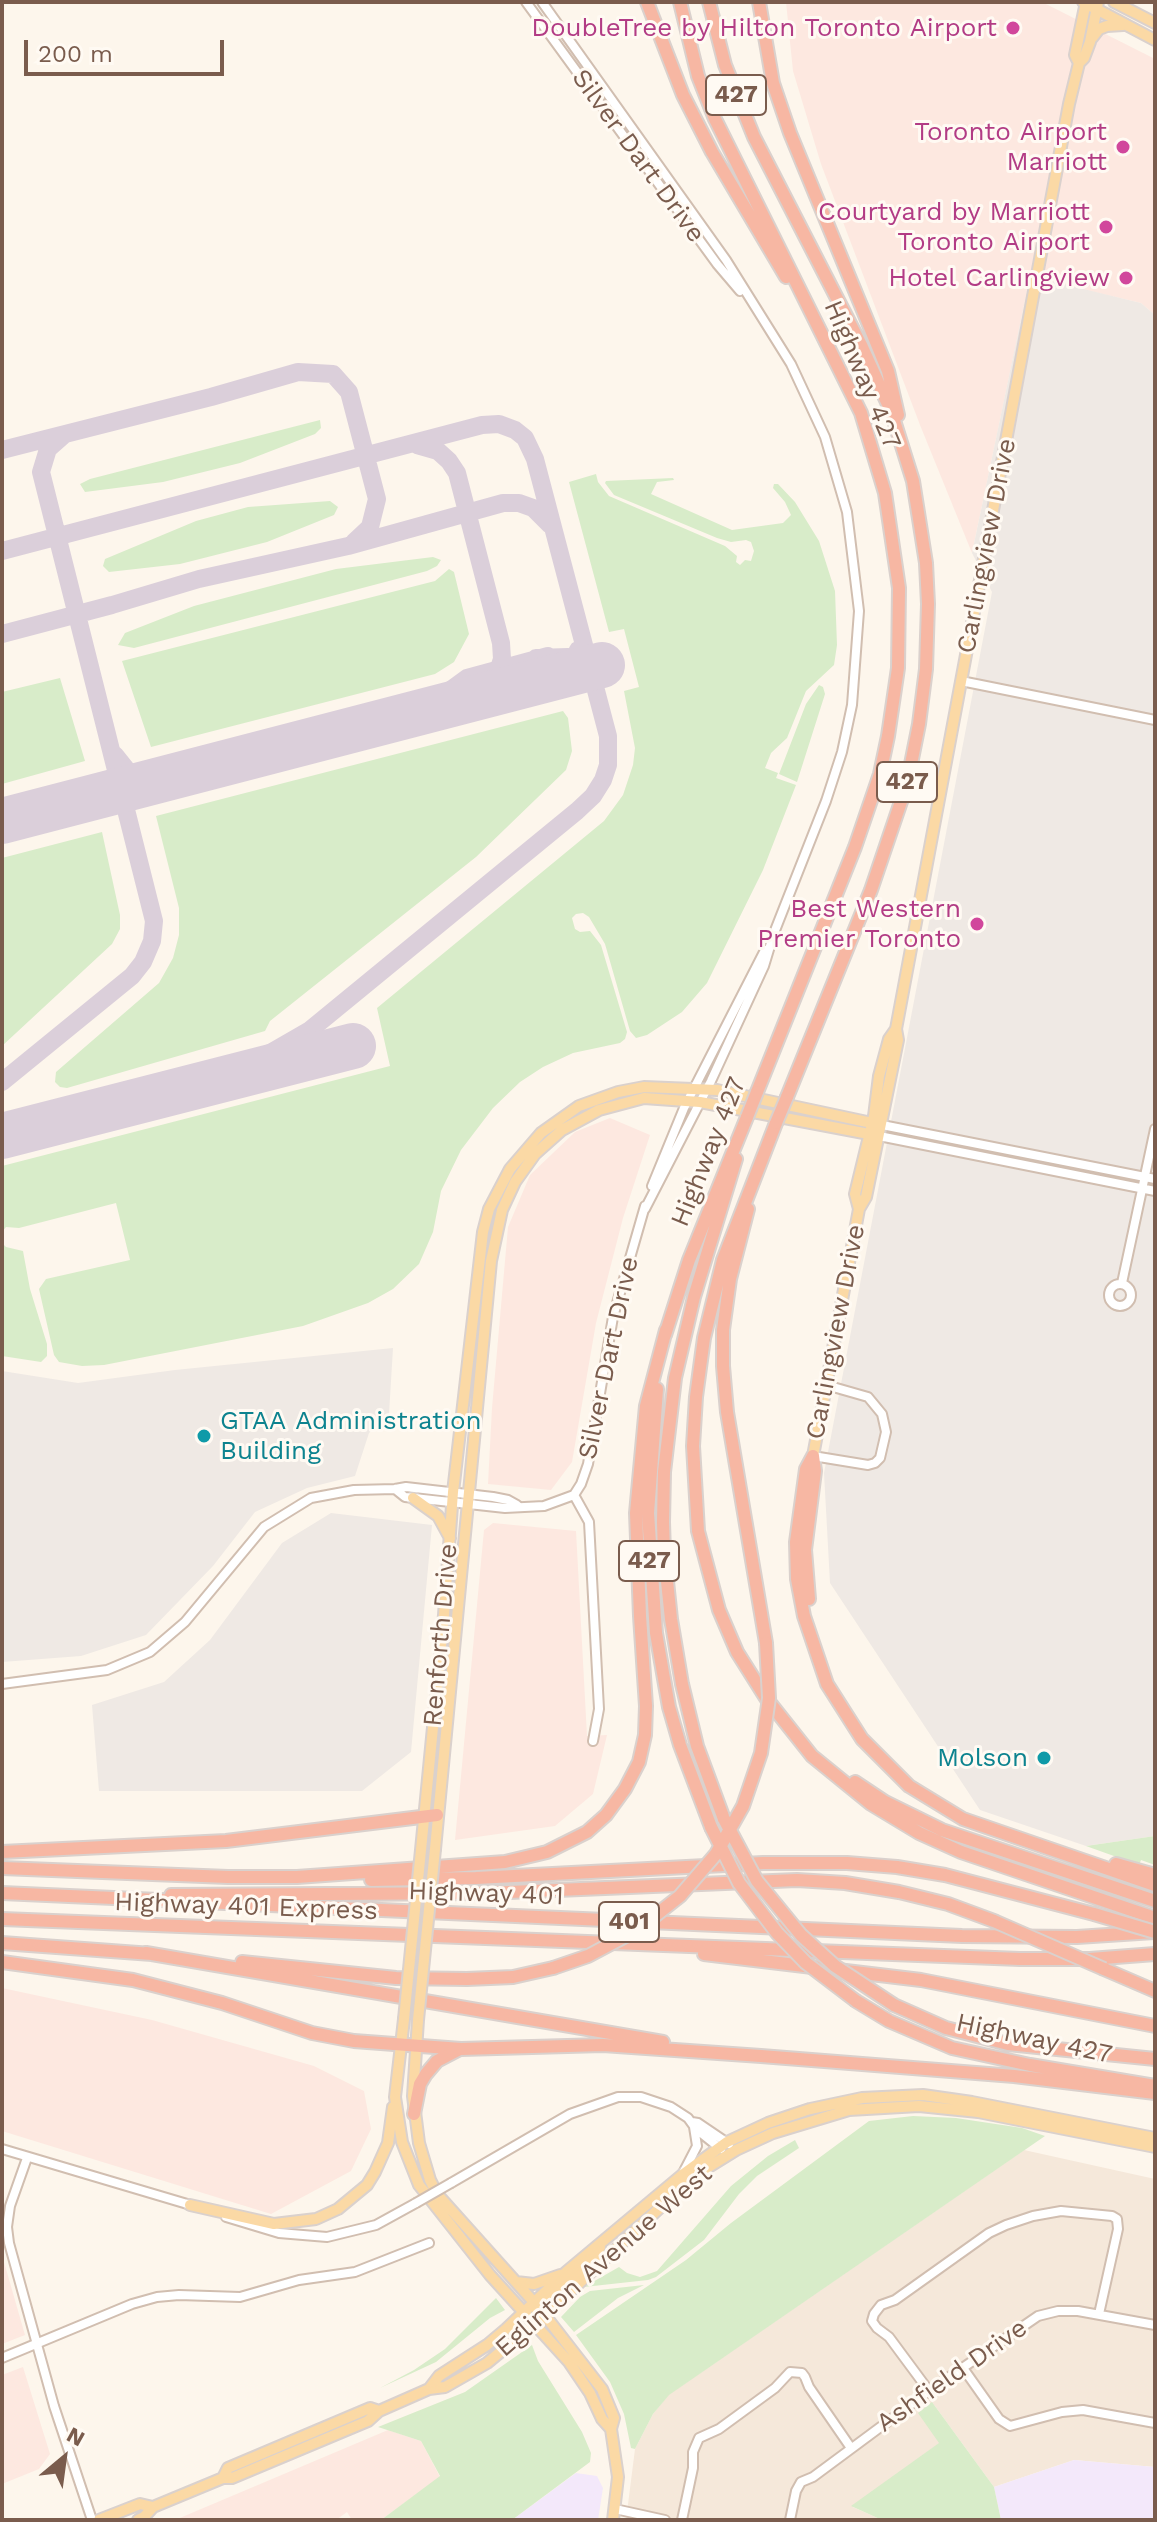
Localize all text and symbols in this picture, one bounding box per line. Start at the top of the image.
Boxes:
place label: DoubleTree by Hilton Toronto Airport [531,12,997,44]
marker: DoubleTree by Hilton Toronto Airport [1004,19,1022,37]
scale bar [28,24,228,74]
text: 200 m [38,40,113,68]
street label: Silver Dart Drive [565,63,711,249]
road number: 427 [706,75,766,115]
place label: Toronto Airport Marriott [914,116,1107,178]
marker: Toronto Airport Marriott [1114,138,1132,156]
place label: Courtyard by Marriott Toronto Airport [818,196,1090,258]
marker: Courtyard by Marriott Toronto Airport [1097,218,1115,236]
place label: Hotel Carlingview [888,262,1110,294]
marker: Hotel Carlingview [1117,269,1135,287]
street label: Highway 427 [817,296,907,454]
street label: Carlingview Drive [951,436,1023,656]
road number: 427 [877,762,937,802]
place label: Best Western Premier Toronto [757,893,961,954]
marker: Best Western Premier Toronto [968,915,986,933]
street label: Highway 427 [665,1073,753,1231]
street label: Carlingview Drive [800,1222,872,1442]
street label: Silver Dart Drive [572,1254,646,1462]
place label: GTAA Administration Building [220,1405,482,1466]
marker: GTAA Administration Building [195,1427,213,1445]
road number: 427 [619,1541,679,1581]
street label: Renforth Drive [417,1542,465,1728]
place label: Molson [937,1742,1028,1774]
marker: Molson [1035,1749,1053,1767]
street label: Highway 401 [408,1876,564,1912]
street label: Highway 401 Express [114,1887,378,1927]
road number: 401 [599,1902,659,1942]
street label: Highway 427 [953,2007,1115,2071]
street label: Eglinton Avenue West [489,2158,719,2364]
street label: Ashfield Drive [871,2313,1033,2439]
north arrow [24,2418,104,2498]
text: N [63,2422,89,2451]

